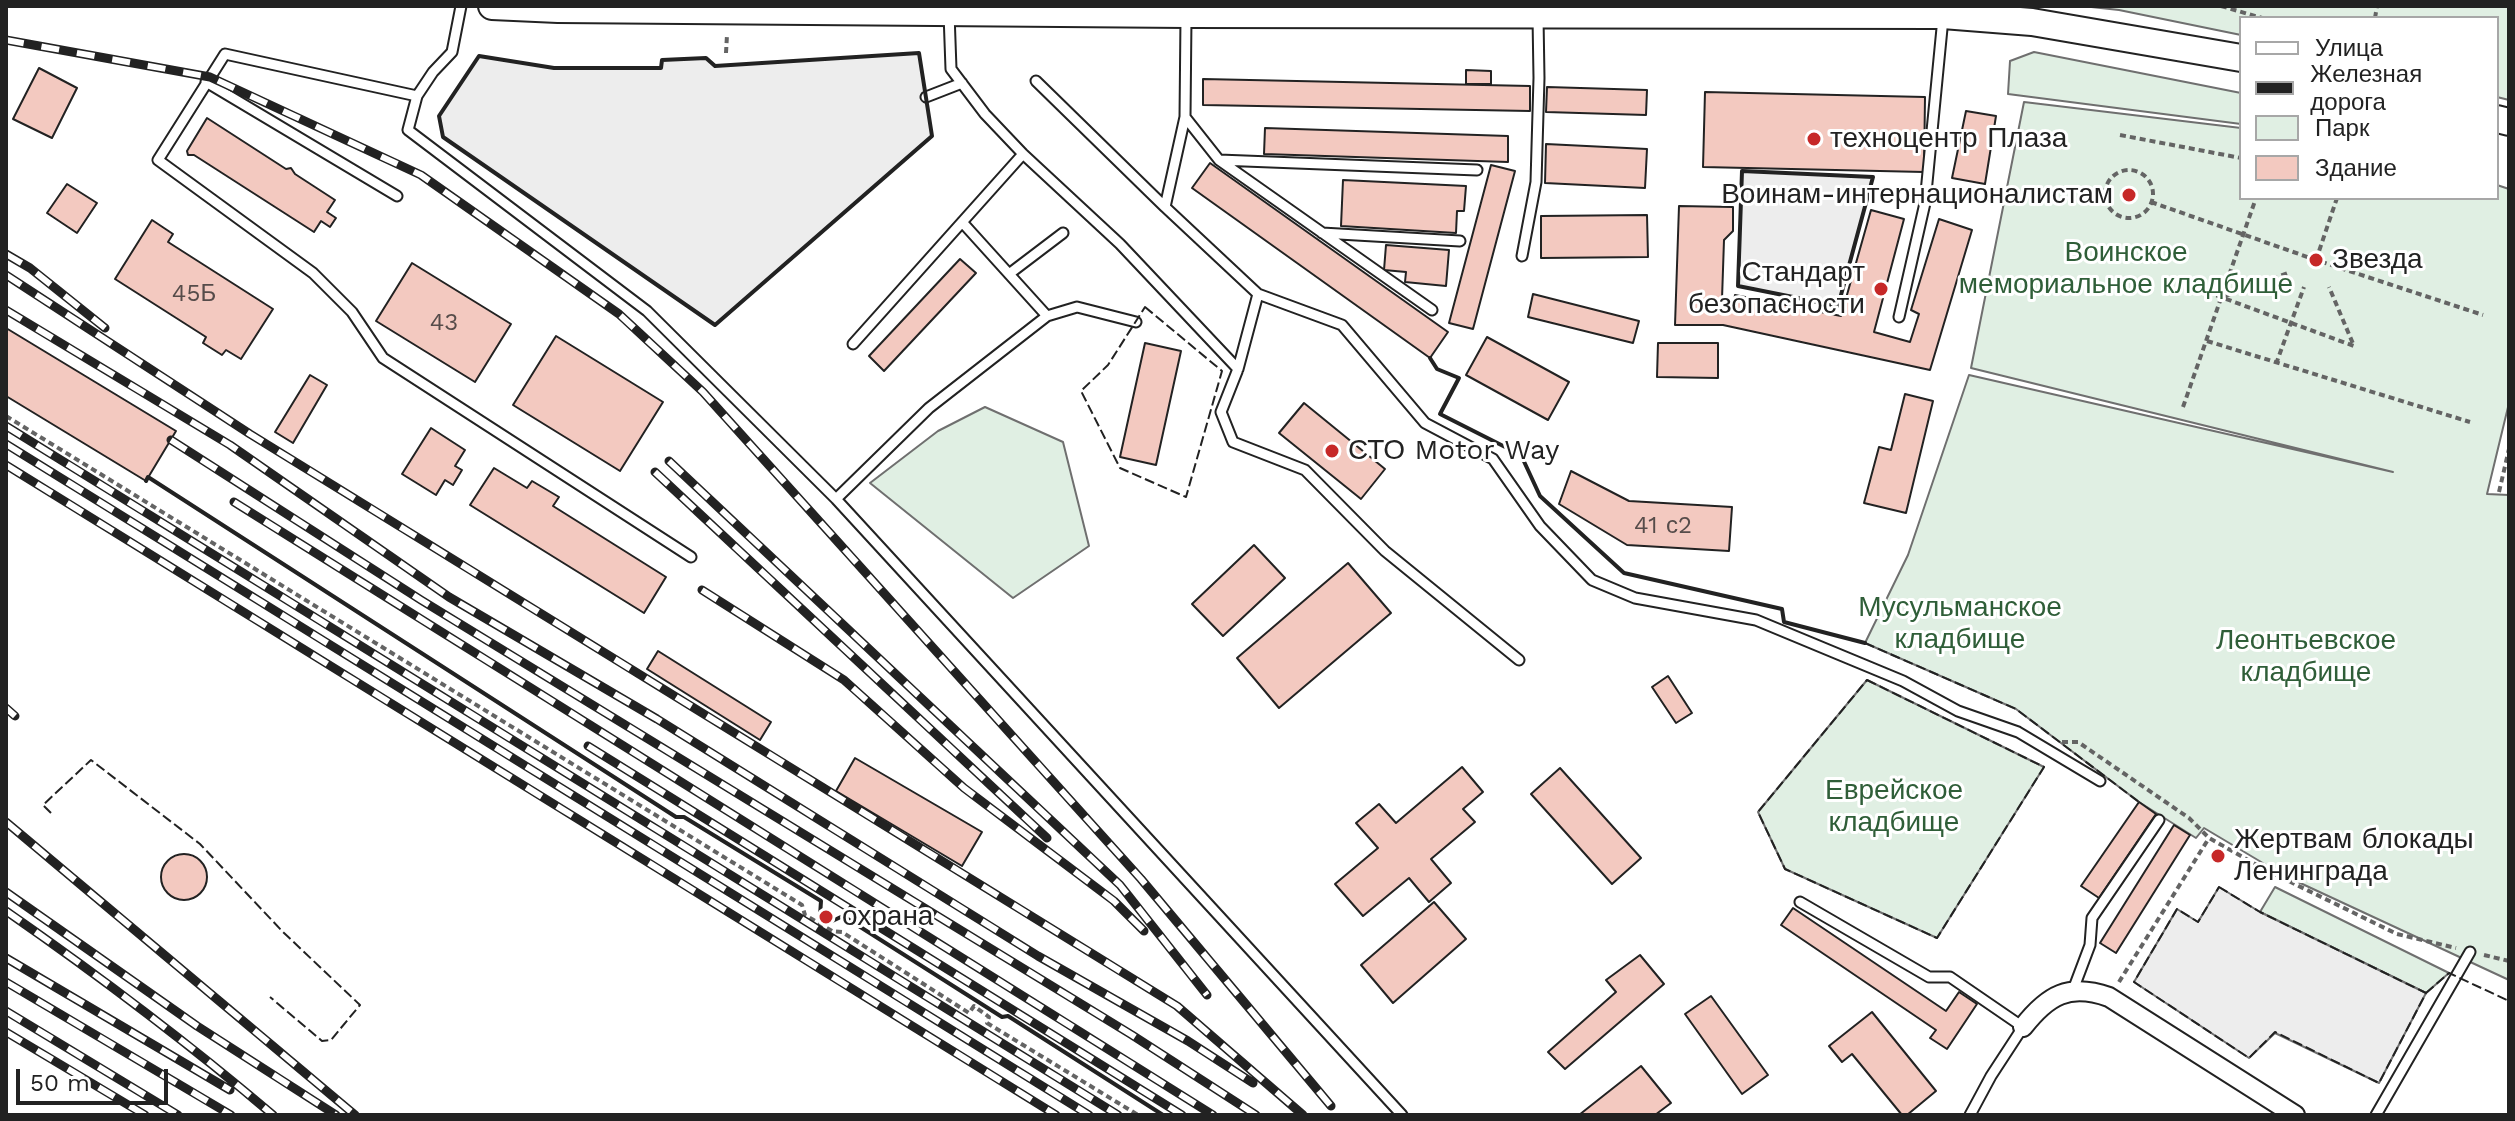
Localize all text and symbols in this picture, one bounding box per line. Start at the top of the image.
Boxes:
legend [2239,16,2499,200]
text: Улица [2315,34,2383,62]
text: Железная дорога [2310,60,2422,116]
text: Парк [2315,114,2369,142]
place label: техноцентр Плаза [1830,122,2067,156]
marker: техноцентр Плаза [1805,130,1823,148]
text: Здание [2315,154,2397,182]
place label: Воинам-интернационалистам [1721,178,2113,212]
marker: Воинам-интернационалистам [2120,186,2138,204]
park label: Воинское мемориальное кладбище [1959,236,2293,302]
place label: Звезда [2332,243,2423,277]
marker: Звезда [2307,251,2325,269]
place label: Стандарт безопасности [1688,256,1865,322]
house number: 45Б [172,280,216,308]
marker: Стандарт безопасности [1872,280,1890,298]
house number: 43 [430,309,458,337]
place label: СТО Motor Way [1348,434,1559,468]
marker: СТО Motor Way [1323,442,1341,460]
house number: 41 с2 [1634,512,1692,540]
park label: Мусульманское кладбище [1858,591,2062,657]
park label: Леонтьевское кладбище [2216,624,2396,690]
park label: Еврейское кладбище [1825,774,1963,840]
place label: Жертвам блокады Ленинграда [2234,823,2474,889]
marker: Жертвам блокады Ленинграда [2209,847,2227,865]
place label: охрана [842,900,933,934]
marker: охрана [817,908,835,926]
scale bar [20,1053,172,1103]
text: 50 m [30,1069,90,1097]

